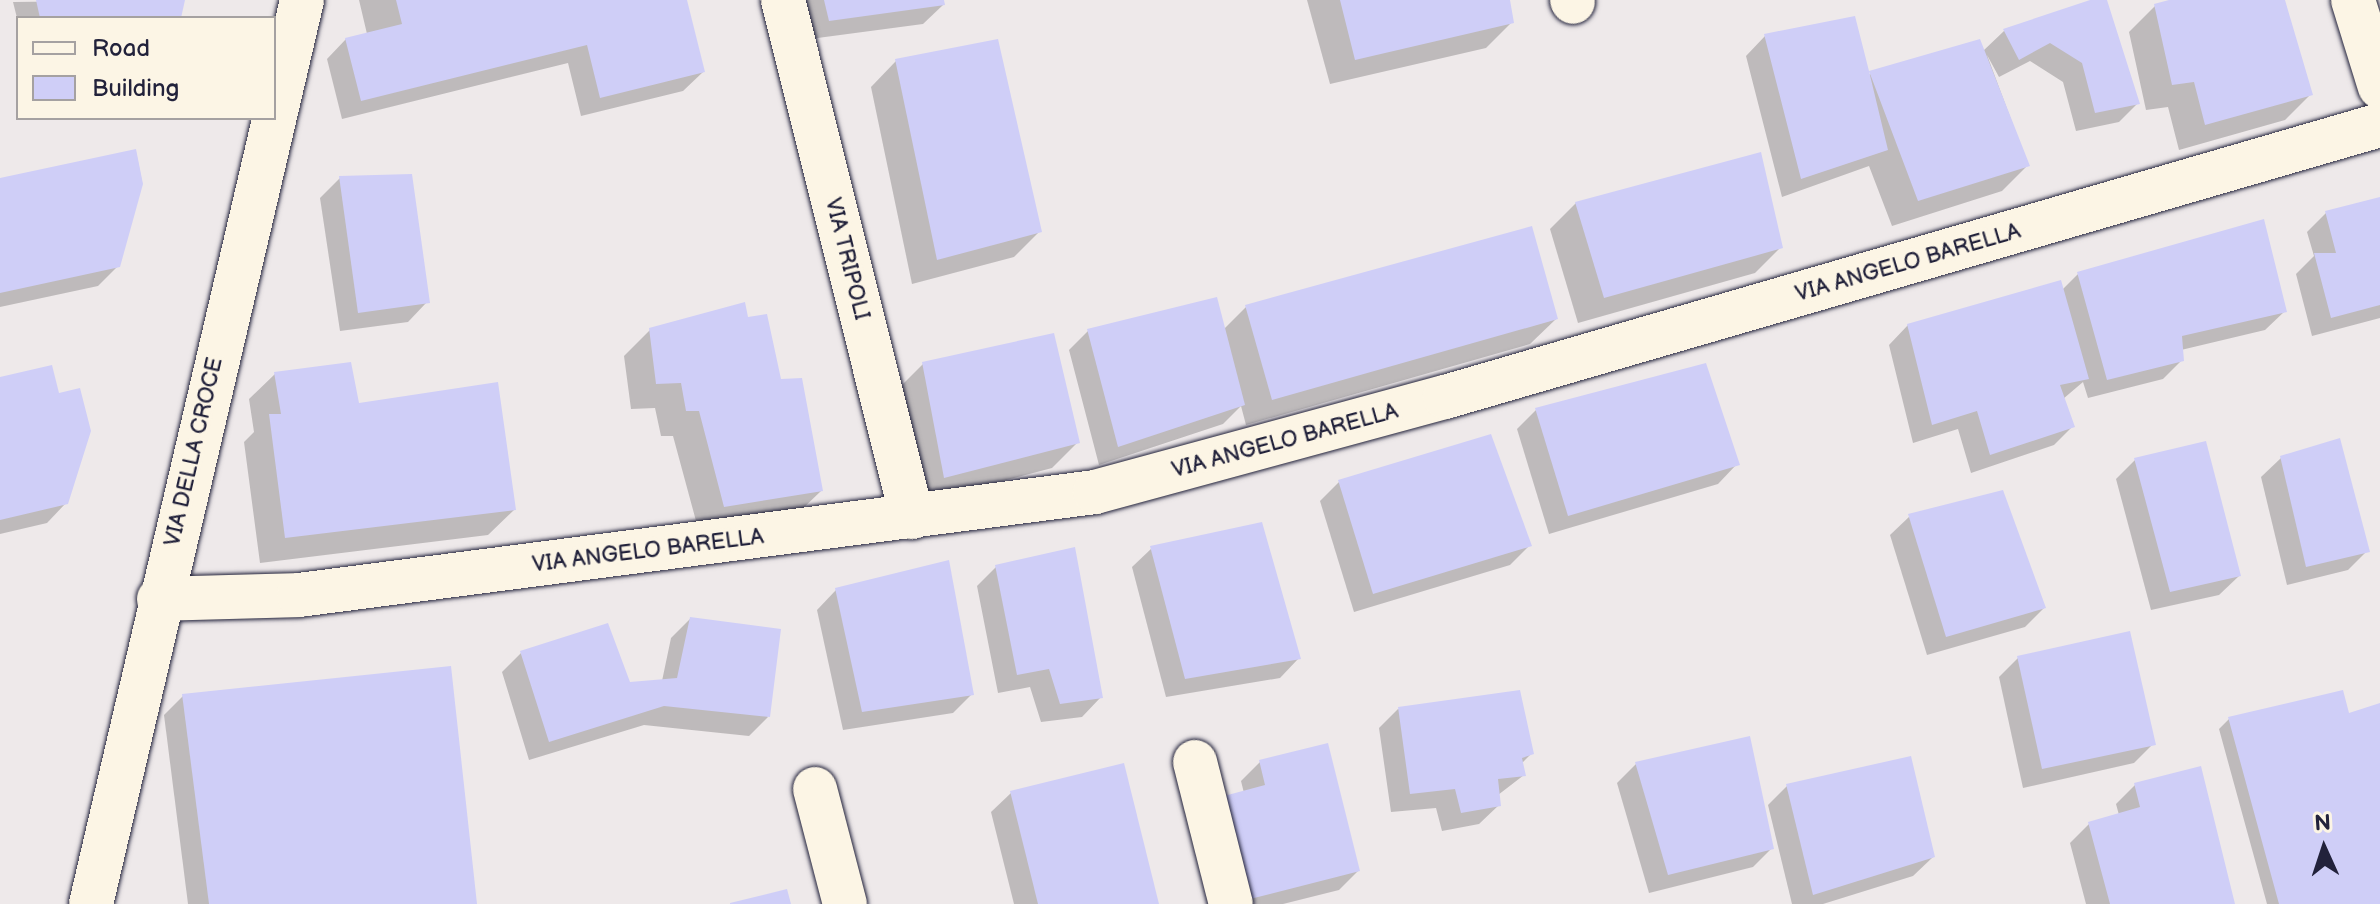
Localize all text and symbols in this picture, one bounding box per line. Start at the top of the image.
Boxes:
legend [16,16,276,120]
text: Road [92,34,150,63]
text: Building [92,74,179,103]
street label: VIA TRIPOLI [819,195,875,323]
street label: VIA ANGELO BARELLA [1792,218,2024,308]
street label: VIA DELLA CROCE [159,355,229,549]
street label: VIA ANGELO BARELLA [1169,398,1401,484]
street label: VIA ANGELO BARELLA [531,524,765,578]
north arrow [2284,808,2364,888]
text: N [2314,810,2332,837]

